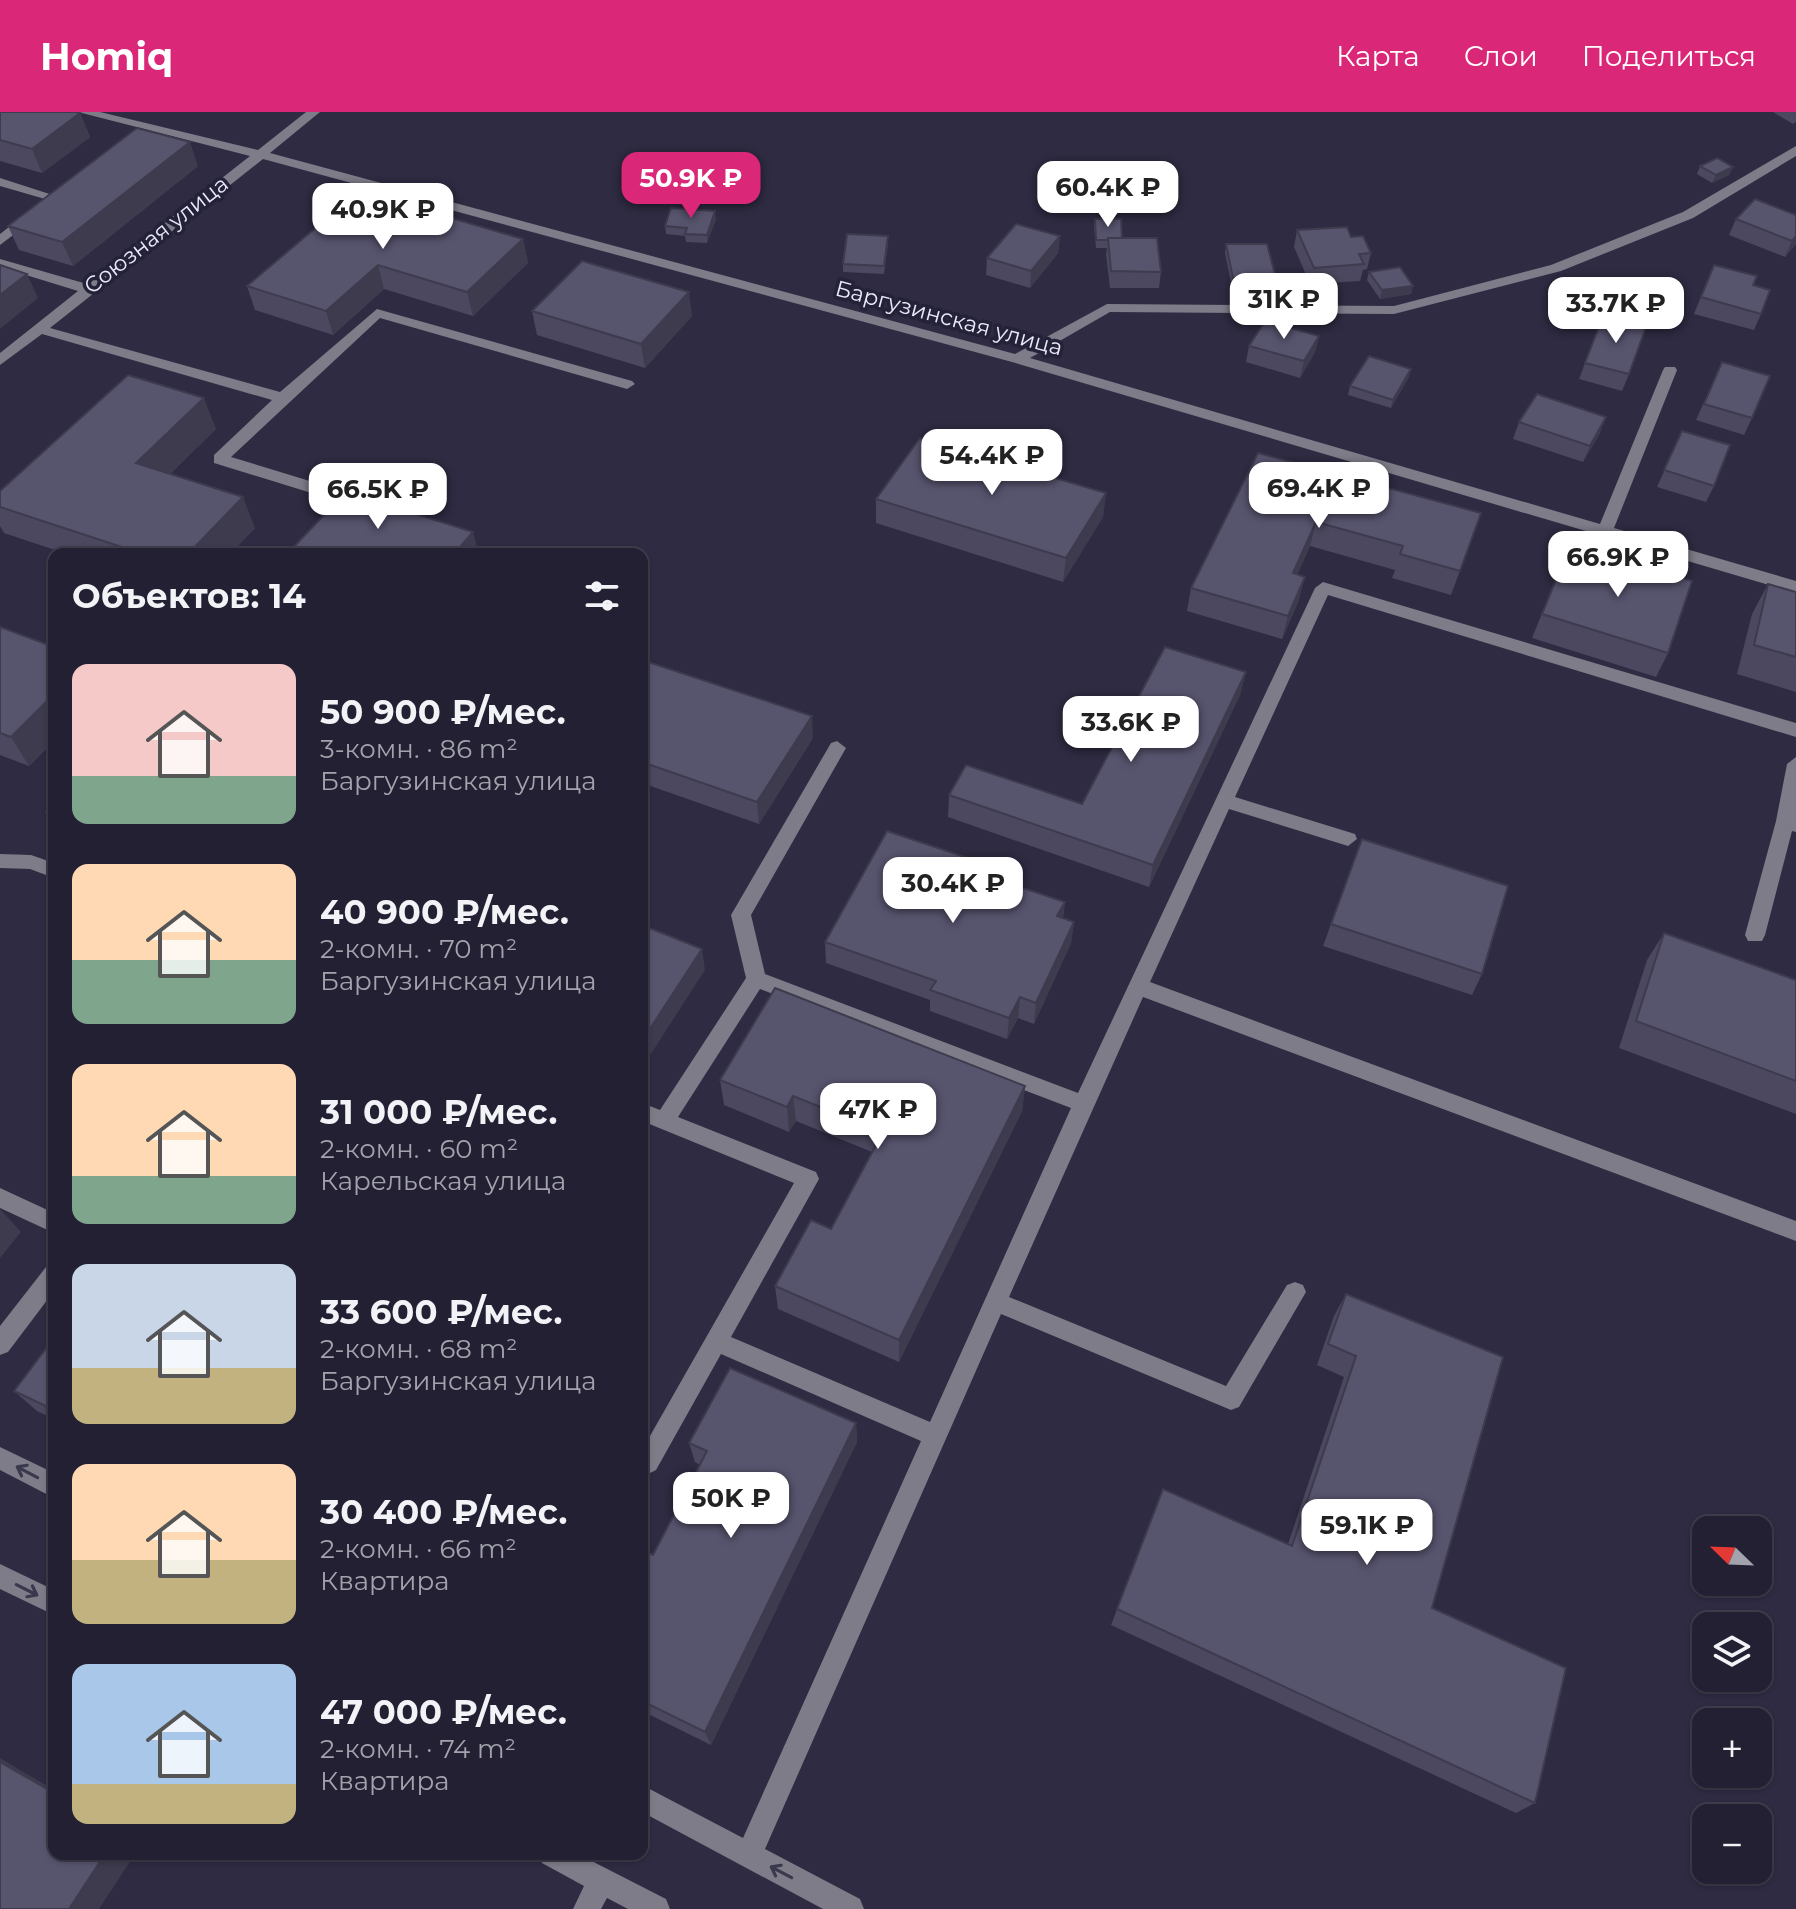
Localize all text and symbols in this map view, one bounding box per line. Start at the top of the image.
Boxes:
text: Homiq [40,33,173,80]
text: Карта [1336,39,1420,73]
text: Слои [1464,39,1538,73]
text: Поделиться [1582,39,1756,73]
pin: 50.9K ₽ [617,152,765,220]
pin: 60.4K ₽ [1034,161,1182,229]
text: 50.9K ₽ [640,162,742,194]
street label: Союзная улица [79,170,233,300]
text: 60.4K ₽ [1055,171,1161,203]
pin: 40.9K ₽ [309,183,457,251]
text: 40.9K ₽ [330,193,436,225]
pin: 31K ₽ [1228,273,1340,341]
street label: Баргузинская улица [833,275,1065,361]
pin: 33.7K ₽ [1542,277,1690,345]
text: 31K ₽ [1248,283,1320,315]
text: 33.7K ₽ [1566,287,1666,319]
pin: 54.4K ₽ [918,429,1066,497]
text: 54.4K ₽ [939,439,1045,471]
pin: 69.4K ₽ [1245,462,1393,530]
pin: 66.5K ₽ [304,463,452,531]
text: 69.4K ₽ [1267,472,1371,504]
text: 66.5K ₽ [327,473,429,505]
pin: 66.9K ₽ [1544,531,1692,599]
text: 66.9K ₽ [1566,541,1670,573]
icon: filters [580,574,624,618]
text: Объектов: 14 [72,575,306,617]
text: 50 900 ₽/мес. [320,691,566,733]
icon: home [136,696,232,792]
pin: 33.6K ₽ [1057,696,1205,764]
text: 33.6K ₽ [1081,706,1181,738]
text: 3-комн. · 86 m² [320,733,518,765]
text: Баргузинская улица [320,765,596,797]
pin: 30.4K ₽ [879,857,1027,925]
text: 30.4K ₽ [901,867,1005,899]
text: 40 900 ₽/мес. [320,891,569,933]
icon: home [136,896,232,992]
text: 2-комн. · 70 m² [320,933,517,965]
text: Баргузинская улица [320,965,596,997]
pin: 47K ₽ [822,1083,934,1151]
text: 31 000 ₽/мес. [320,1091,557,1133]
text: 47K ₽ [838,1093,918,1125]
icon: home [136,1096,232,1192]
text: 2-комн. · 60 m² [320,1133,518,1165]
text: Карельская улица [320,1165,566,1197]
text: 33 600 ₽/мес. [320,1291,563,1333]
icon: home [136,1296,232,1392]
text: 2-комн. · 68 m² [320,1333,517,1365]
text: Баргузинская улица [320,1365,596,1397]
one-way arrow [16,1464,39,1480]
pin: 50K ₽ [675,1472,787,1540]
text: 50K ₽ [691,1482,771,1514]
text: 30 400 ₽/мес. [320,1491,567,1533]
icon: home [136,1496,232,1592]
pin: 59.1K ₽ [1293,1499,1441,1567]
text: 59.1K ₽ [1319,1509,1415,1541]
north arrow [1692,1516,1772,1596]
map controls [1692,1516,1772,1884]
text: 2-комн. · 66 m² [320,1533,517,1565]
text: Квартира [320,1565,449,1597]
one-way arrow [15,1582,38,1598]
button: layers [1692,1612,1772,1692]
text: 47 000 ₽/мес. [320,1691,567,1733]
icon: home [136,1696,232,1792]
button: + [1692,1708,1772,1788]
text: 2-комн. · 74 m² [320,1733,516,1765]
text: Квартира [320,1765,449,1797]
button: − [1692,1804,1772,1884]
one-way arrow [770,1864,793,1880]

